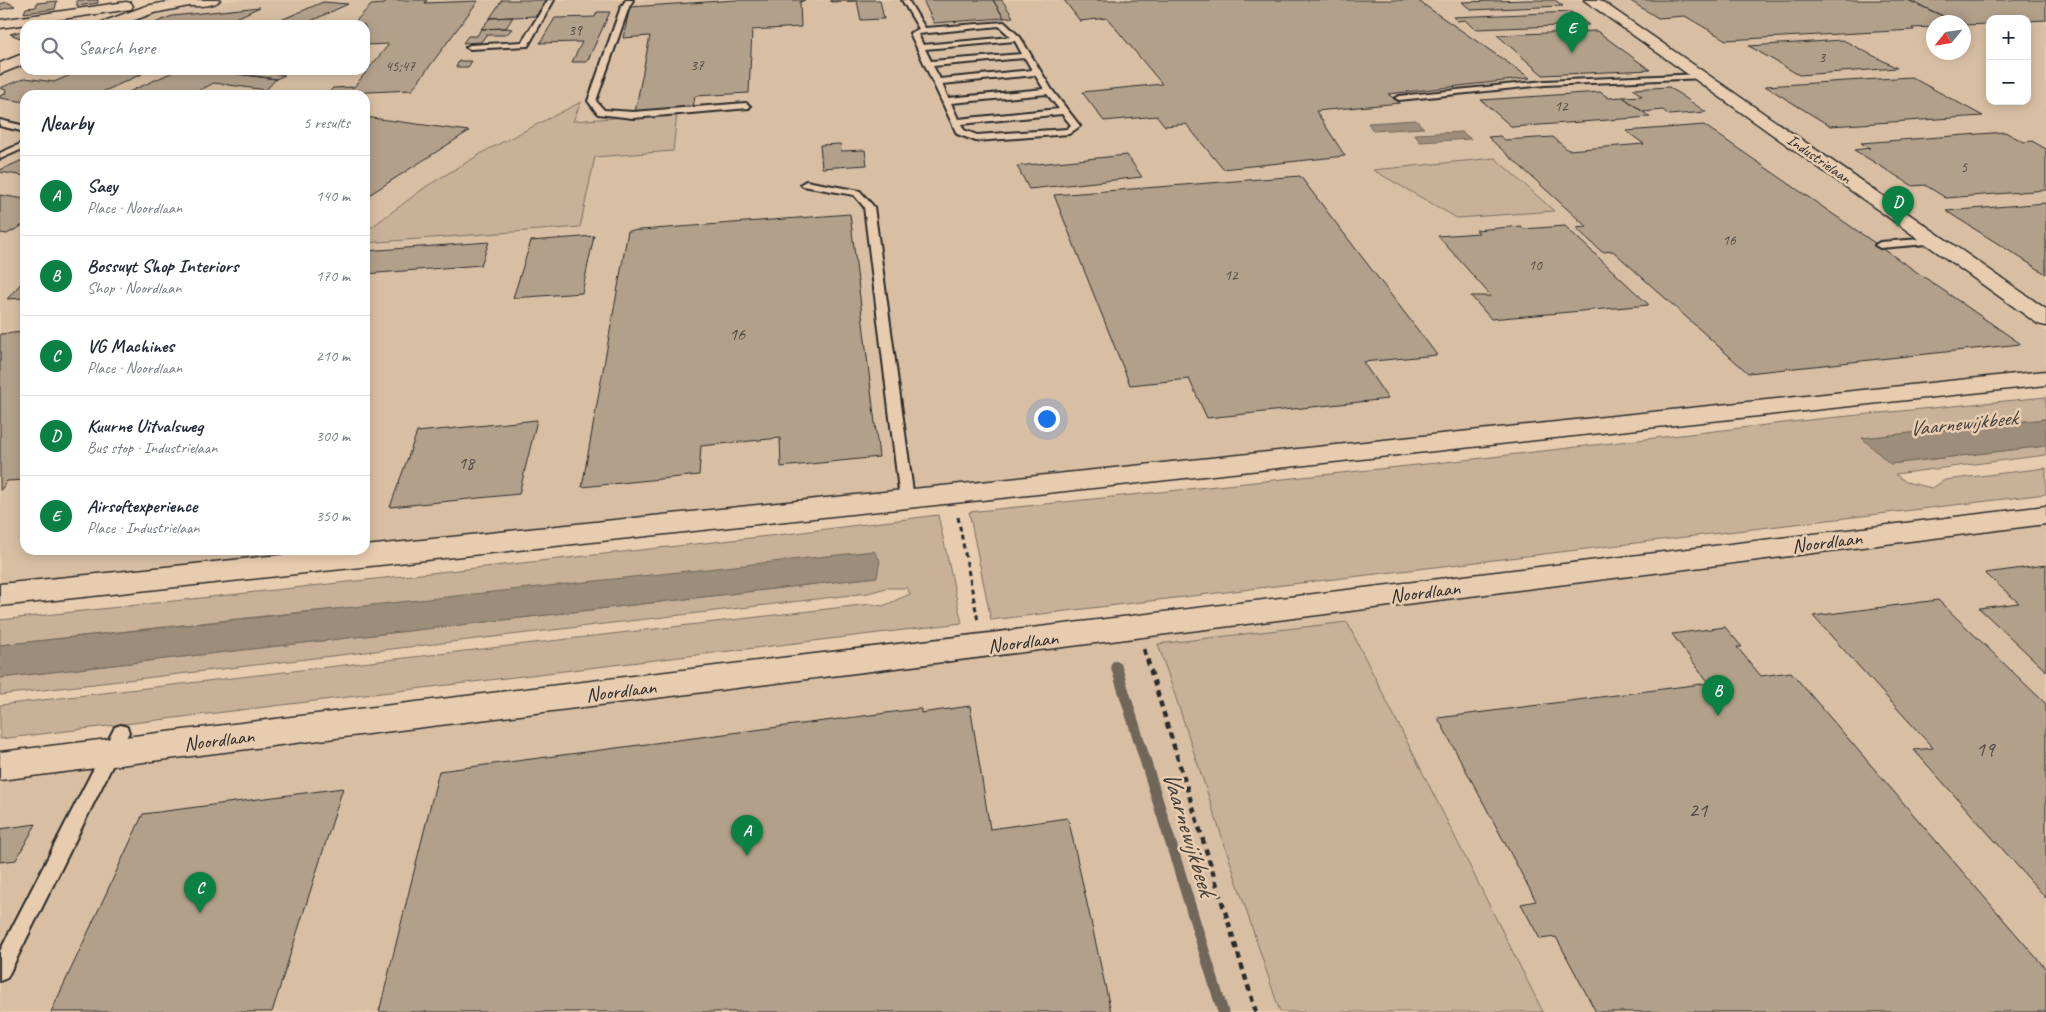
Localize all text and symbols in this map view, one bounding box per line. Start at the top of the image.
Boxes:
pin: E [1556,12,1588,53]
north arrow [1926,15,1971,60]
map controls [1986,15,2031,105]
button: + [1986,15,2031,60]
search box [20,20,370,75]
house number: 39 [568,21,583,40]
icon: search [38,34,66,62]
text: Search here [78,36,155,60]
house number: 3 [1819,48,1827,67]
house number: 37 [690,56,705,75]
house number: 45;47 [385,57,416,76]
button: − [1986,60,2031,105]
house number: 12 [1554,97,1569,116]
text: Nearby [40,110,93,136]
text: 5 results [303,113,350,133]
street label: Industrielaan [1783,130,1856,189]
house number: 5 [1961,158,1969,177]
text: Saey [87,174,118,198]
text: A [52,186,60,206]
text: 140 m [316,186,350,206]
pin: D [1882,186,1914,227]
text: Place · Noordlaan [87,198,182,218]
house number: 16 [1722,231,1737,250]
text: Bossuyt Shop Interiors [87,254,238,278]
house number: 10 [1528,256,1543,275]
text: B [52,266,60,286]
text: 170 m [316,266,350,286]
house number: 12 [1224,266,1239,285]
text: Shop · Noordlaan [87,278,181,298]
house number: 16 [729,323,746,345]
text: VG Machines [87,334,174,358]
text: C [52,346,60,366]
text: 210 m [316,346,350,366]
text: Place · Noordlaan [87,358,182,378]
water label: Vaarnewijkbeek [1908,404,2021,442]
your location [1034,406,1060,432]
text: Kuurne Uitvalsweg [87,414,203,438]
text: D [51,426,61,446]
text: 300 m [316,426,350,446]
text: Bus stop · Industrielaan [87,438,217,458]
house number: 18 [458,452,476,474]
text: Airsoftexperience [87,494,197,518]
text: E [52,506,60,526]
text: 350 m [316,506,350,526]
text: Place · Industrielaan [87,518,200,538]
street label: Noordlaan [1790,525,1864,559]
street label: Noordlaan [1388,575,1462,609]
street label: Noordlaan [986,625,1060,659]
street label: Noordlaan [584,674,658,708]
pin: B [1702,675,1734,716]
street label: Noordlaan [182,723,256,757]
house number: 19 [1976,736,1996,762]
water label: Vaarnewijkbeek [1155,767,1224,904]
house number: 21 [1689,797,1709,823]
pin: A [731,815,763,856]
pin: C [184,872,216,913]

